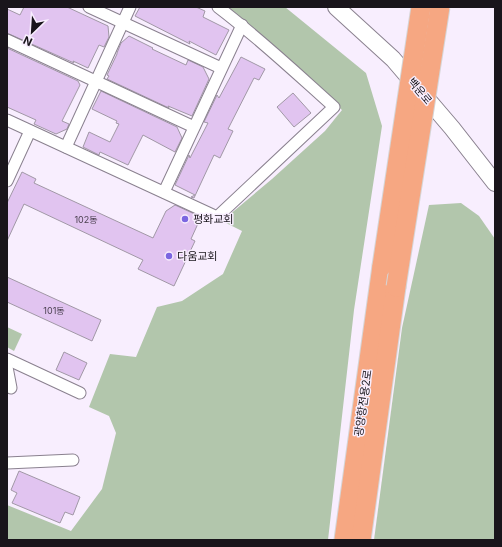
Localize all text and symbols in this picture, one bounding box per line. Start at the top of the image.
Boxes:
north arrow [12,12,52,52]
text: N [21,33,35,49]
street label: 백운로 [405,75,435,107]
place label: 평화교회 [193,212,233,226]
house number: 102동 [74,214,98,225]
marker: 평화교회 [180,214,190,224]
place label: 다움교회 [177,249,217,263]
marker: 다움교회 [164,251,174,261]
house number: 101동 [43,305,65,316]
street label: 광양항전용2로 [351,369,375,437]

